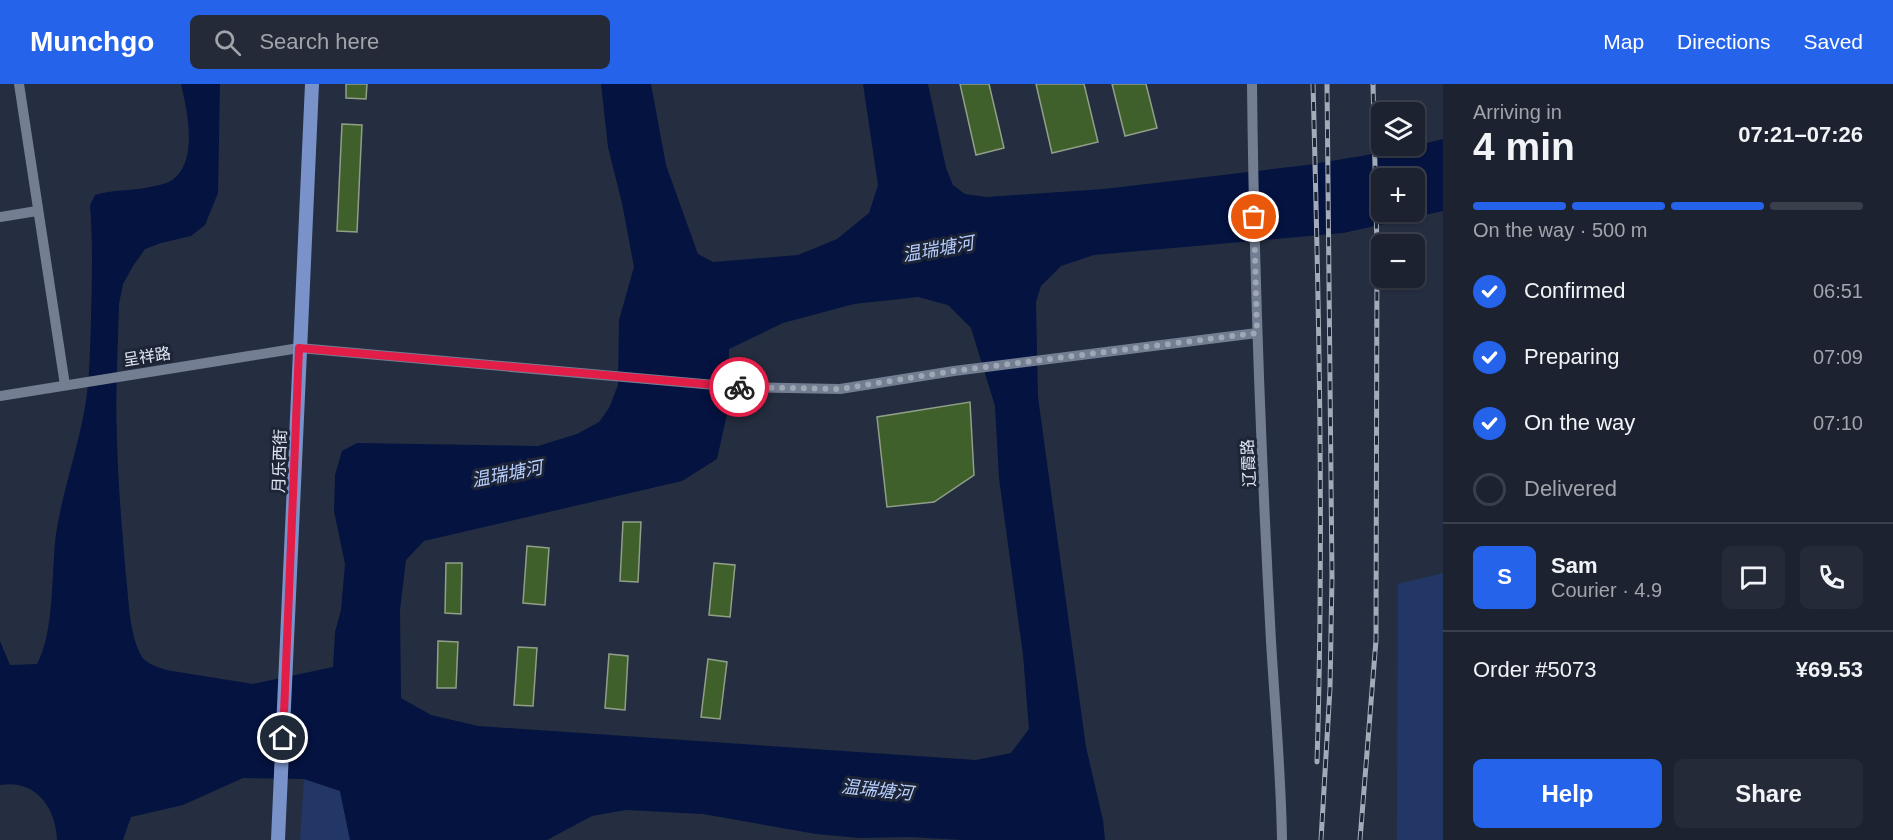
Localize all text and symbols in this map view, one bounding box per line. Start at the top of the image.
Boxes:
search box [190,15,610,69]
text: Munchgo [30,26,154,57]
icon: search [211,26,244,59]
text: Search here [259,29,379,54]
text: Map [1603,30,1644,53]
text: Directions [1677,30,1770,53]
text: Saved [1803,30,1863,53]
text: Arriving in [1473,101,1562,123]
map controls [1371,102,1425,288]
button: layers [1371,102,1425,156]
text: 07:21–07:26 [1738,122,1863,147]
text: 4 min [1473,125,1575,168]
button: + [1371,168,1425,222]
pin [1228,191,1279,242]
icon: bag [1237,200,1270,233]
text: On the way · 500 m [1473,219,1648,241]
water label: 温瑞塘河 [901,232,978,265]
button: − [1371,234,1425,288]
icon: check [1473,275,1506,308]
text: Confirmed [1524,278,1625,303]
text: 06:51 [1813,280,1863,302]
icon: check [1473,341,1506,374]
street label: 呈祥路 [122,344,172,369]
text: Preparing [1524,344,1619,369]
text: 07:09 [1813,346,1863,368]
courier [709,357,769,417]
icon: bike [723,371,756,404]
icon: check [1473,407,1506,440]
text: On the way [1524,410,1635,435]
text: 07:10 [1813,412,1863,434]
street label: 月乐西街 [270,429,289,493]
street label: 辽霞路 [1239,439,1258,487]
water label: 温瑞塘河 [470,457,547,491]
text: Delivered [1524,476,1617,501]
button: chat [1722,546,1785,609]
button: phone [1800,546,1863,609]
text: Sam [1551,553,1597,578]
text: S [1497,564,1512,589]
text: Courier · 4.9 [1551,579,1662,601]
text: Order #5073 [1473,657,1597,682]
text: ¥69.53 [1796,657,1863,682]
pin [257,712,308,763]
icon: home [266,721,299,754]
button: Help [1473,759,1662,828]
button: Share [1674,759,1863,828]
water label: 温瑞塘河 [840,776,917,804]

